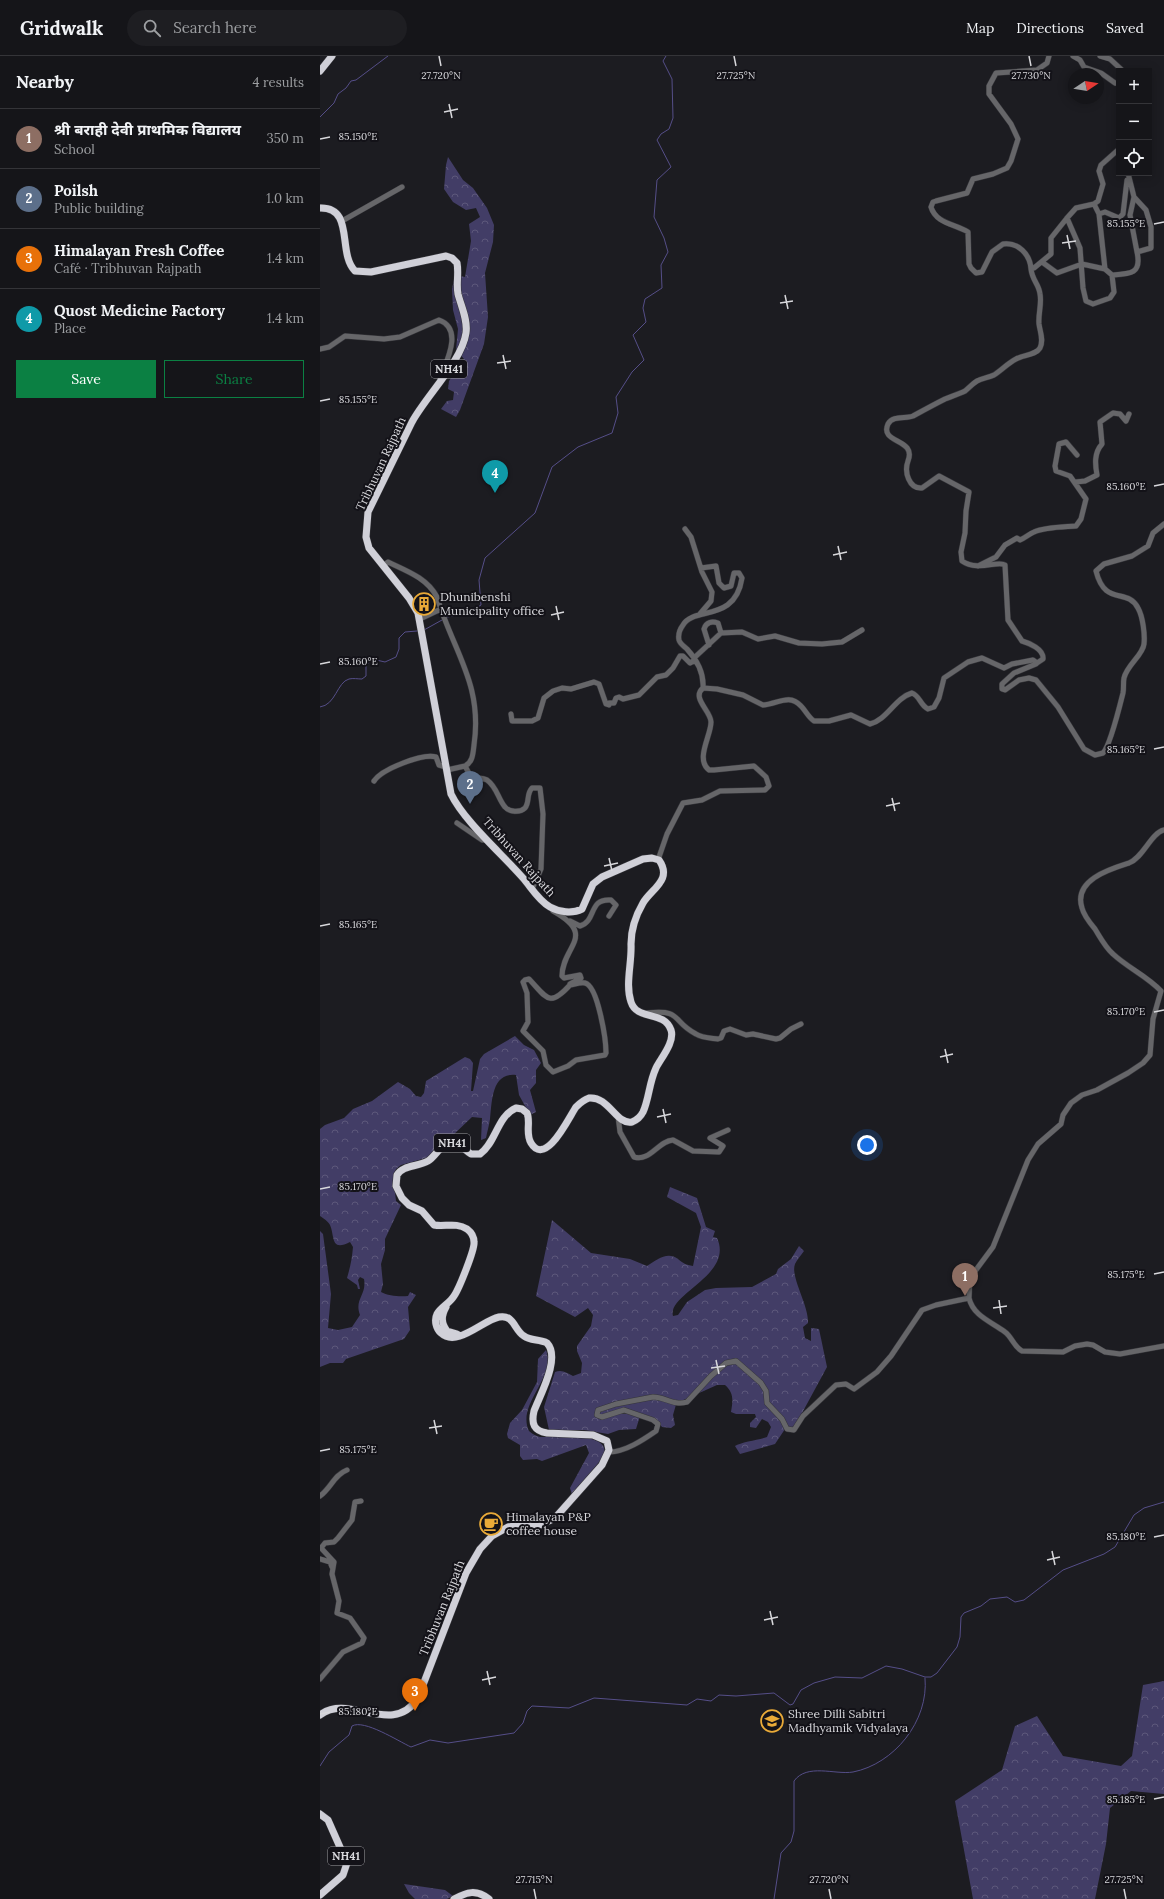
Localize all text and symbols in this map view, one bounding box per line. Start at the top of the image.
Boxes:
search box [127,10,407,46]
text: Gridwalk [20,16,103,40]
icon: search [141,17,163,39]
text: Search here [173,18,257,37]
text: Map [966,19,994,37]
text: Directions [1016,19,1084,37]
text: Saved [1106,19,1144,37]
north arrow [1068,68,1104,104]
map controls [1116,68,1152,176]
button: + [1116,68,1152,104]
text: 27.720°N [421,69,461,82]
text: 27.725°N [717,69,756,82]
text: 27.730°N [1011,69,1051,82]
text: Nearby [16,71,74,93]
text: 4 results [253,74,304,91]
button: − [1116,104,1152,140]
text: श्री बराही देवी प्राथमिक विद्यालय [54,120,241,139]
text: 1 [26,130,32,147]
text: 350 m [267,130,304,147]
text: 85.150°E [338,130,378,143]
button: locate [1116,140,1152,176]
text: School [54,141,95,158]
text: Poilsh [54,181,98,200]
text: 2 [26,190,32,207]
text: 1.0 km [266,190,304,207]
text: Public building [54,200,144,217]
text: 85.155°E [1107,217,1145,230]
text: Himalayan Fresh Coffee [54,241,224,260]
text: 3 [25,250,33,267]
text: 1.4 km [267,250,304,267]
text: Café · Tribhuvan Rajpath [54,260,202,277]
text: Quost Medicine Factory [54,301,225,320]
text: 4 [25,310,33,327]
text: 1.4 km [267,310,304,327]
text: Place [54,320,86,337]
button: Save [16,360,156,398]
button: Share [164,360,304,398]
road number: NH41 [431,360,467,378]
text: 85.155°E [339,393,377,406]
street label: Tribhuvan Rajpath [352,414,409,513]
pin: 4 [482,460,508,493]
text: 85.160°E [1106,480,1146,493]
place label: Dhunibenshi Municipality office [440,589,545,618]
building icon: Dhunibenshi Municipality office [411,591,437,617]
text: 85.160°E [338,655,378,668]
text: 85.165°E [1107,743,1145,756]
pin: 2 [457,771,483,804]
street label: Tribhuvan Rajpath [480,814,559,900]
text: 85.165°E [339,918,377,931]
text: 85.170°E [1107,1005,1145,1018]
road number: NH41 [434,1134,470,1152]
your location [857,1135,877,1155]
text: 85.170°E [339,1180,377,1193]
pin: 1 [952,1263,978,1296]
text: 85.175°E [1107,1268,1145,1281]
text: 85.175°E [339,1443,377,1456]
place label: Himalayan P&P coffee house [506,1509,591,1538]
cafe icon: Himalayan P&P coffee house [478,1511,504,1537]
text: 85.180°E [1106,1530,1146,1543]
street label: Tribhuvan Rajpath [415,1558,468,1658]
pin: 3 [402,1678,428,1711]
text: 85.180°E [338,1705,378,1718]
place label: Shree Dilli Sabitri Madhyamik Vidyalaya [788,1706,908,1735]
school or university icon: Shree Dilli Sabitri Madhyamik Vidyalaya [759,1708,785,1734]
text: 85.185°E [1107,1793,1145,1806]
road number: NH41 [328,1847,364,1865]
text: 27.715°N [515,1873,553,1886]
text: 27.720°N [809,1873,849,1886]
text: 27.725°N [1105,1873,1144,1886]

